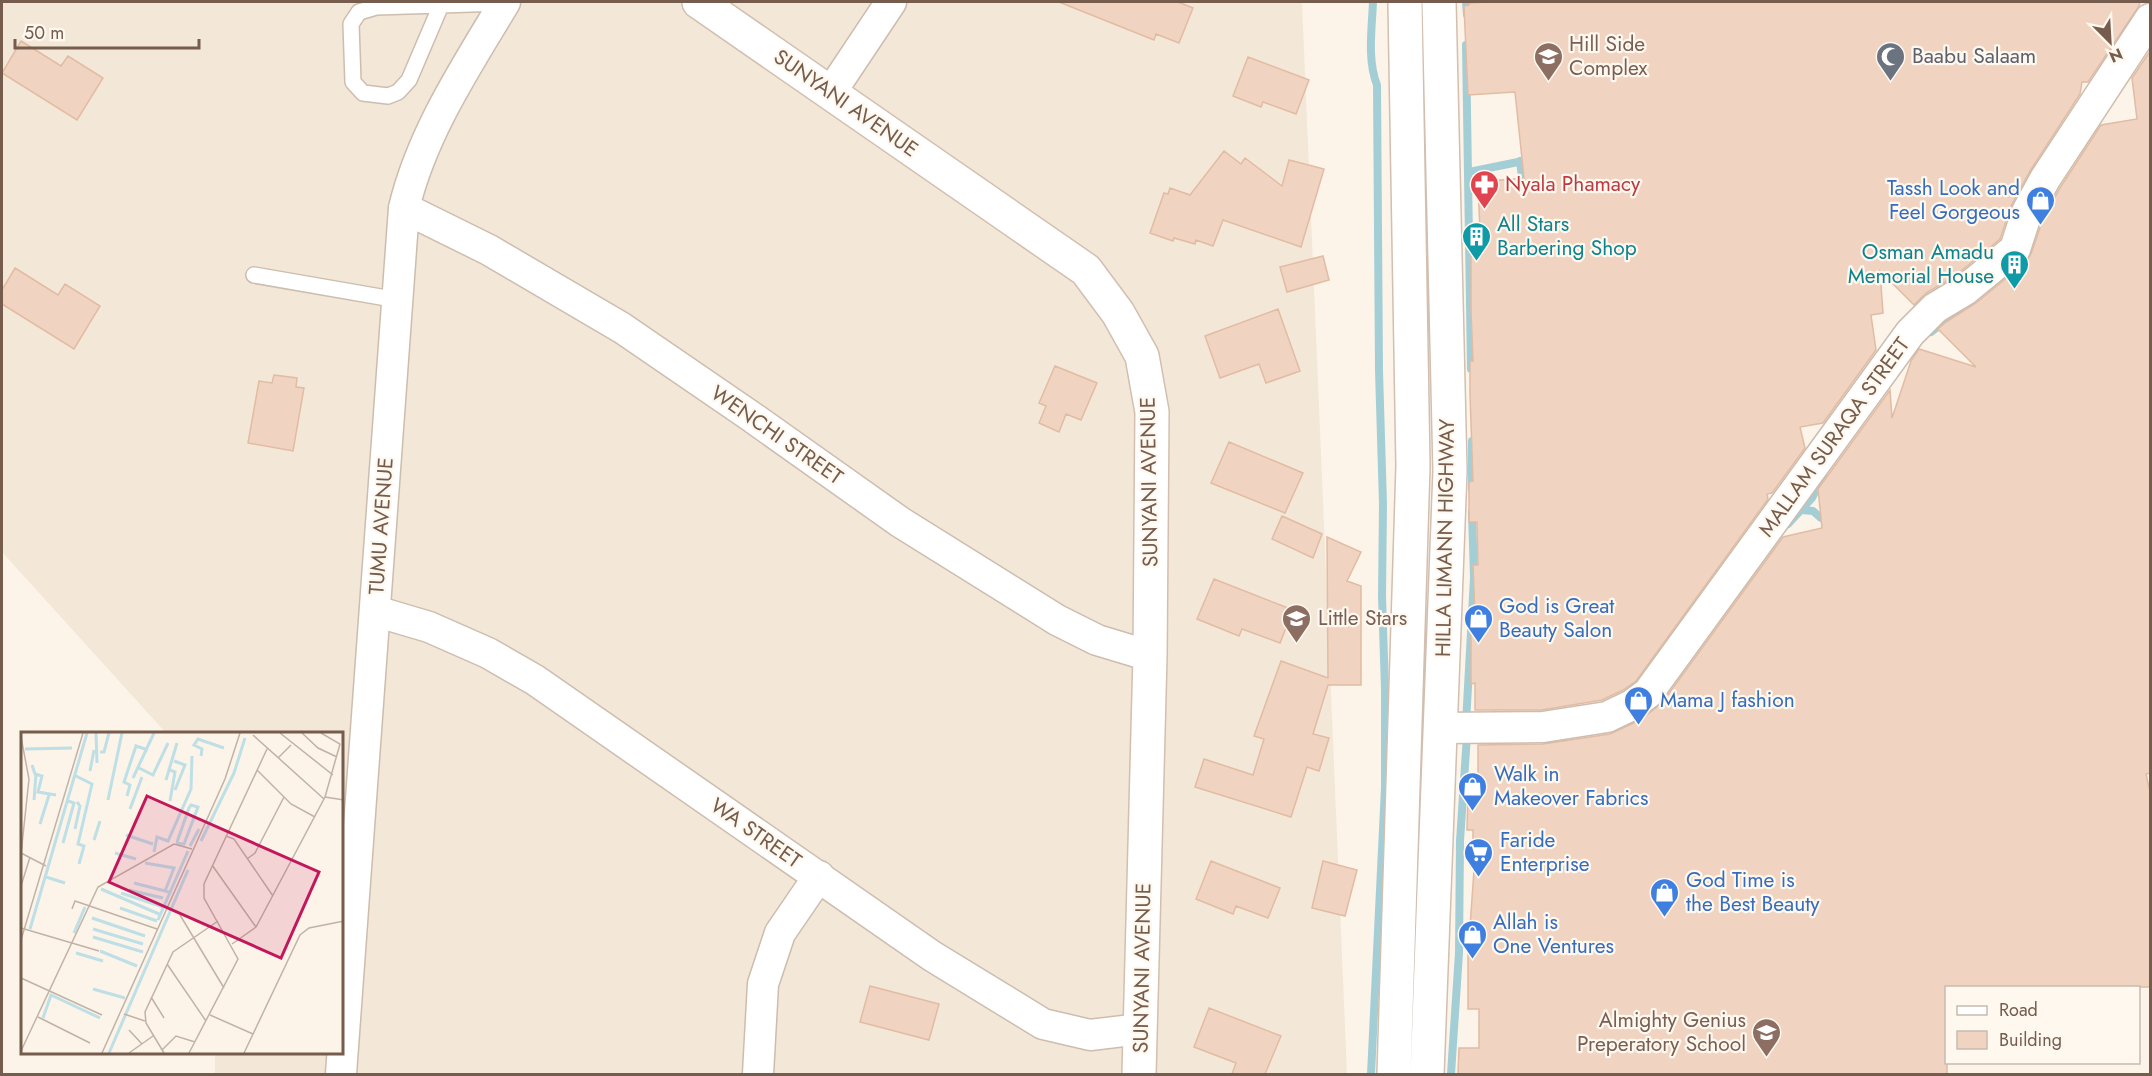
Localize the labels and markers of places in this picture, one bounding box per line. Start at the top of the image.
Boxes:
place label: Hill Side Complex [1569,29,1648,83]
school or university icon: Hill Side Complex [1532,40,1564,82]
mosque icon: Baabu Salaam [1875,40,1907,82]
place label: Baabu Salaam [1912,41,2036,71]
pharmacy icon: Nyala Phamacy [1468,168,1500,210]
place label: Nyala Phamacy [1505,169,1641,199]
place label: Tassh Look and Feel Gorgeous [1887,173,2020,227]
shop icon: Tassh Look and Feel Gorgeous [2025,184,2057,226]
place label: All Stars Barbering Shop [1497,209,1637,263]
building icon: All Stars Barbering Shop [1460,220,1492,262]
place label: Osman Amadu Memorial House [1848,237,1994,291]
building icon: Osman Amadu Memorial House [1999,248,2031,290]
place label: God is Great Beauty Salon [1499,591,1614,645]
school or university icon: Little Stars [1281,602,1313,644]
shop icon: God is Great Beauty Salon [1462,602,1494,644]
place label: Little Stars [1318,603,1407,633]
shop icon: Mama J fashion [1623,684,1655,726]
place label: Mama J fashion [1660,685,1795,715]
place label: Walk in Makeover Fabrics [1494,759,1648,813]
shop icon: Walk in Makeover Fabrics [1457,770,1489,812]
place label: Faride Enterprise [1500,825,1590,879]
supermarket icon: Faride Enterprise [1463,836,1495,878]
place label: God Time is the Best Beauty [1686,865,1820,919]
shop icon: God Time is the Best Beauty [1649,876,1681,918]
place label: Allah is One Ventures [1493,907,1614,961]
shop icon: Allah is One Ventures [1456,918,1488,960]
place label: Almighty Genius Preperatory School [1577,1005,1746,1059]
school or university icon: Almighty Genius Preperatory School [1751,1016,1783,1058]

